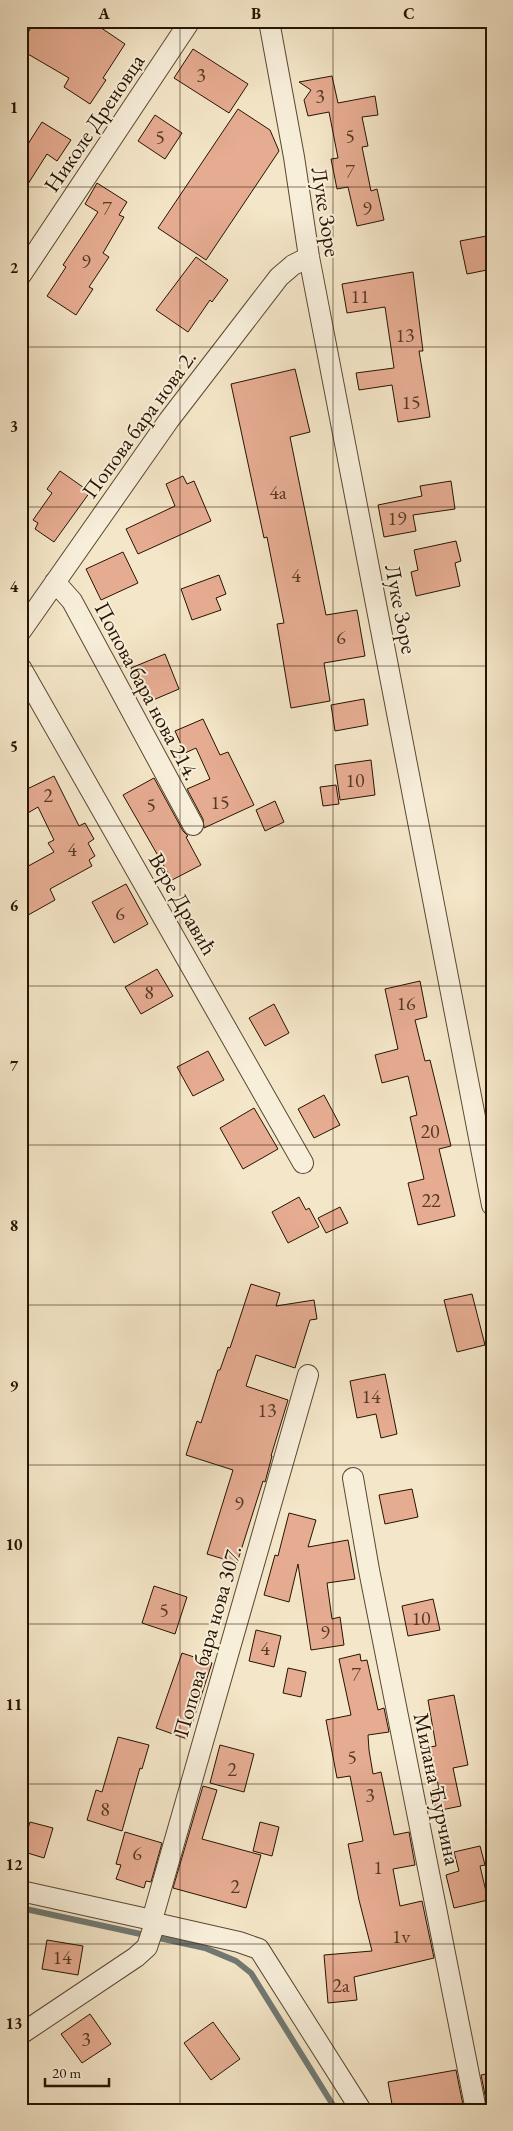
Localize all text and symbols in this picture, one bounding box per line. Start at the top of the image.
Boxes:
text: A [97,3,110,24]
text: B [251,3,261,24]
text: C [403,3,415,24]
street label: Николе Дреновца [37,48,151,198]
house number: 3 [196,62,206,88]
house number: 3 [315,83,325,109]
text: 1 [10,97,18,118]
house number: 5 [345,123,355,149]
house number: 5 [155,124,165,150]
house number: 7 [345,158,355,184]
street label: Луке Зоре [305,165,347,259]
house number: 7 [102,195,112,221]
house number: 9 [362,195,372,221]
house number: 9 [81,248,91,274]
text: 2 [10,257,19,278]
house number: 11 [350,283,370,309]
house number: 13 [395,322,415,348]
street label: Попова бара нова 2. [75,344,203,504]
house number: 15 [401,389,421,415]
text: 3 [10,416,18,437]
house number: 4a [269,479,287,505]
house number: 19 [387,505,407,531]
house number: 4 [291,562,301,588]
street label: Луке Зоре [378,562,424,657]
text: 4 [10,576,19,597]
street label: Попова бара нова 214. [88,597,206,785]
house number: 6 [336,624,346,650]
text: 5 [10,736,18,757]
house number: 10 [345,767,365,793]
house number: 2 [43,782,53,808]
house number: 15 [210,789,230,815]
house number: 5 [146,792,156,818]
house number: 4 [67,836,77,862]
street label: Вере Дравић [142,848,224,960]
text: 6 [10,895,19,916]
house number: 6 [115,900,125,926]
house number: 8 [144,979,154,1005]
house number: 16 [396,990,416,1016]
text: 7 [10,1055,19,1076]
house number: 20 [420,1118,440,1144]
house number: 22 [421,1187,441,1213]
text: 8 [10,1215,18,1236]
text: 9 [10,1375,19,1396]
house number: 14 [361,1383,381,1409]
house number: 13 [257,1397,277,1423]
house number: 9 [234,1490,244,1516]
text: 10 [6,1534,23,1555]
street label: Попова бара нова 307. [166,1542,248,1740]
house number: 5 [159,1597,169,1623]
house number: 10 [411,1605,431,1631]
house number: 9 [320,1619,330,1645]
house number: 4 [260,1635,270,1661]
house number: 7 [351,1661,361,1687]
text: 11 [6,1694,22,1715]
street label: Милана Ћурчина [407,1710,467,1868]
house number: 5 [347,1744,357,1770]
house number: 2 [227,1756,237,1782]
house number: 3 [365,1782,375,1808]
house number: 8 [100,1796,110,1822]
house number: 6 [132,1840,142,1866]
text: 12 [6,1854,23,1875]
house number: 1 [373,1854,383,1880]
house number: 2 [230,1873,240,1899]
house number: 1v [392,1923,410,1949]
house number: 14 [52,1944,72,1970]
house number: 2a [332,1972,350,1998]
text: 13 [6,2013,22,2034]
house number: 3 [81,2026,91,2052]
scale bar [45,2056,109,2088]
text: 20 m [52,2063,81,2082]

